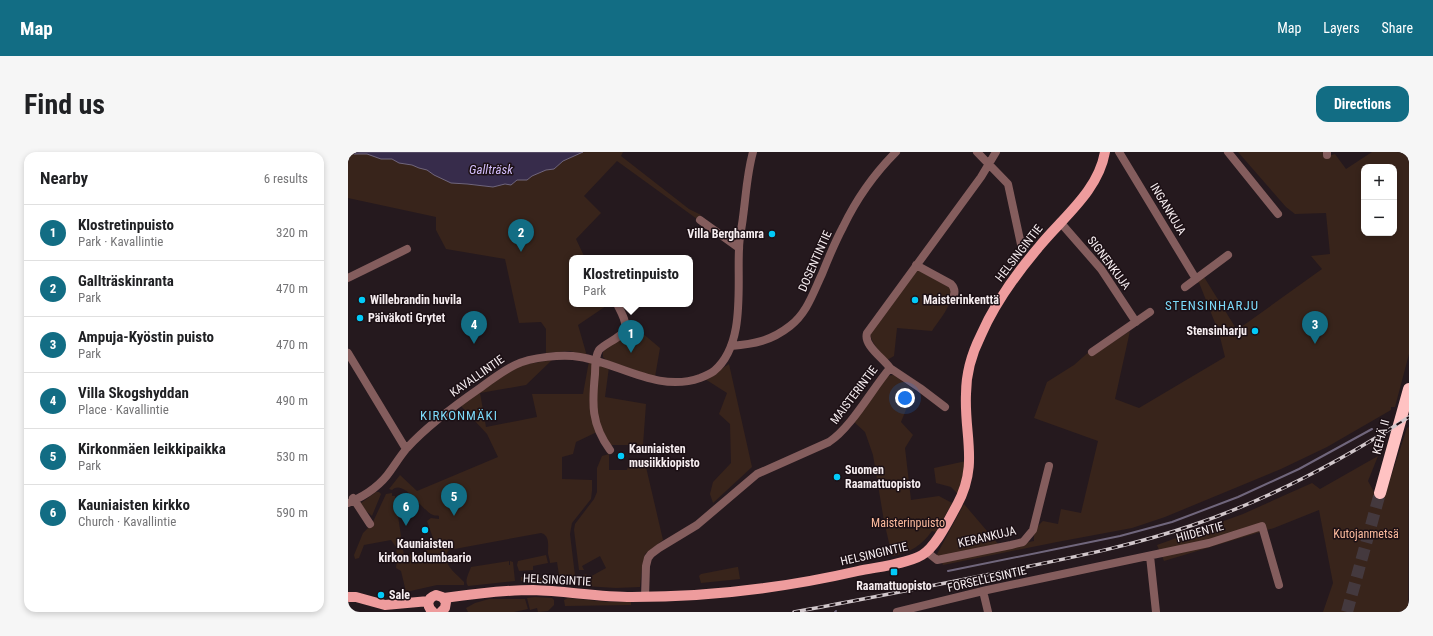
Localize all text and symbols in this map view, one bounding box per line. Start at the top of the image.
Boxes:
text: Map [20,17,53,40]
text: Map [1277,20,1301,36]
text: Layers [1323,20,1360,36]
text: Share [1382,20,1413,36]
button: Directions [1316,86,1409,122]
text: Find us [24,88,105,121]
water label: Gallträsk [469,162,513,177]
map controls [1361,164,1397,236]
button: + [1361,164,1397,200]
text: Nearby [40,168,88,188]
text: 6 results [264,171,308,186]
street label: INGANKUJA [1147,181,1189,237]
button: − [1361,200,1397,236]
text: Klostretinpuisto [78,216,174,234]
pin: 2 [508,219,534,252]
street label: HELSINGINTIE [992,222,1046,284]
text: 1 [50,225,56,240]
text: 320 m [276,225,308,240]
place label: Villa Berghamra [687,227,764,241]
street label: DOSENTINTIE [795,228,835,294]
marker: Villa Berghamra [767,229,777,239]
text: Park · Kavallintie [78,234,163,249]
street label: SIGNENKUJA [1084,234,1134,292]
popup [569,255,693,307]
text: Klostretinpuisto [583,265,679,283]
text: Gallträskinranta [78,272,174,290]
text: 2 [50,281,56,296]
text: 470 m [276,281,308,296]
text: Park [583,283,606,298]
text: Park [78,290,101,305]
place label: Willebrandin huvila [370,293,462,307]
place label: Maisterinkenttä [923,293,999,307]
marker: Willebrandin huvila [357,295,367,305]
marker: Maisterinkenttä [910,295,920,305]
district label: STENSINHARJU [1165,298,1259,313]
place label: Päiväkoti Grytet [368,311,445,325]
pin: 4 [461,311,487,344]
pin: 3 [1302,311,1328,344]
marker: Päiväkoti Grytet [355,313,365,323]
pin: 1 [618,320,644,353]
place label: Stensinharju [1186,324,1247,338]
marker: Stensinharju [1250,326,1260,336]
text: Ampuja-Kyöstin puisto [78,328,214,346]
text: 3 [50,337,56,352]
text: 470 m [276,337,308,352]
text: Park [78,346,101,361]
street label: KAVALLINTIE [447,352,507,400]
street label: MAISTERINTIE [828,363,880,427]
text: Villa Skogshyddan [78,384,189,402]
your location [895,388,915,408]
text: 4 [50,393,56,408]
text: 490 m [276,393,308,408]
text: Place · Kavallintie [78,402,169,417]
district label: KIRKONMÄKI [420,408,498,423]
street label: KEHÄ II [1369,418,1392,456]
text: Kirkonmäen leikkipaikka [78,440,226,458]
place label: Kauniaisten musiikkiopisto [629,442,700,470]
text: 5 [50,449,56,464]
text: 530 m [276,449,308,464]
marker: Kauniaisten musiikkiopisto [616,451,626,461]
text: Park [78,458,101,473]
place label: Suomen Raamattuopisto [845,463,921,491]
marker: Suomen Raamattuopisto [832,472,842,482]
pin: 5 [441,483,467,516]
pin: 6 [393,493,419,526]
text: Kauniaisten kirkko [78,496,190,514]
text: 6 [50,505,56,520]
text: 590 m [276,505,308,520]
text: Church · Kavallintie [78,514,176,529]
park label: Maisterinpuisto [871,516,945,530]
street label: HIIDENTIE [1175,519,1225,545]
street label: KERANKUJA [957,524,1017,550]
marker: Kauniaisten kirkon kolumbaario [420,525,430,535]
park label: Kutojanmetsä [1333,527,1399,541]
place label: Kauniaisten kirkon kolumbaario [379,537,471,565]
street label: HELSINGINTIE [839,539,909,569]
street label: FORSELLESINTIE [946,563,1028,595]
marker: Raamattuopisto [889,567,899,577]
street label: HELSINGINTIE [523,571,592,589]
place label: Raamattuopisto [856,579,932,593]
place label: Sale [389,588,410,602]
marker: Sale [376,590,386,600]

